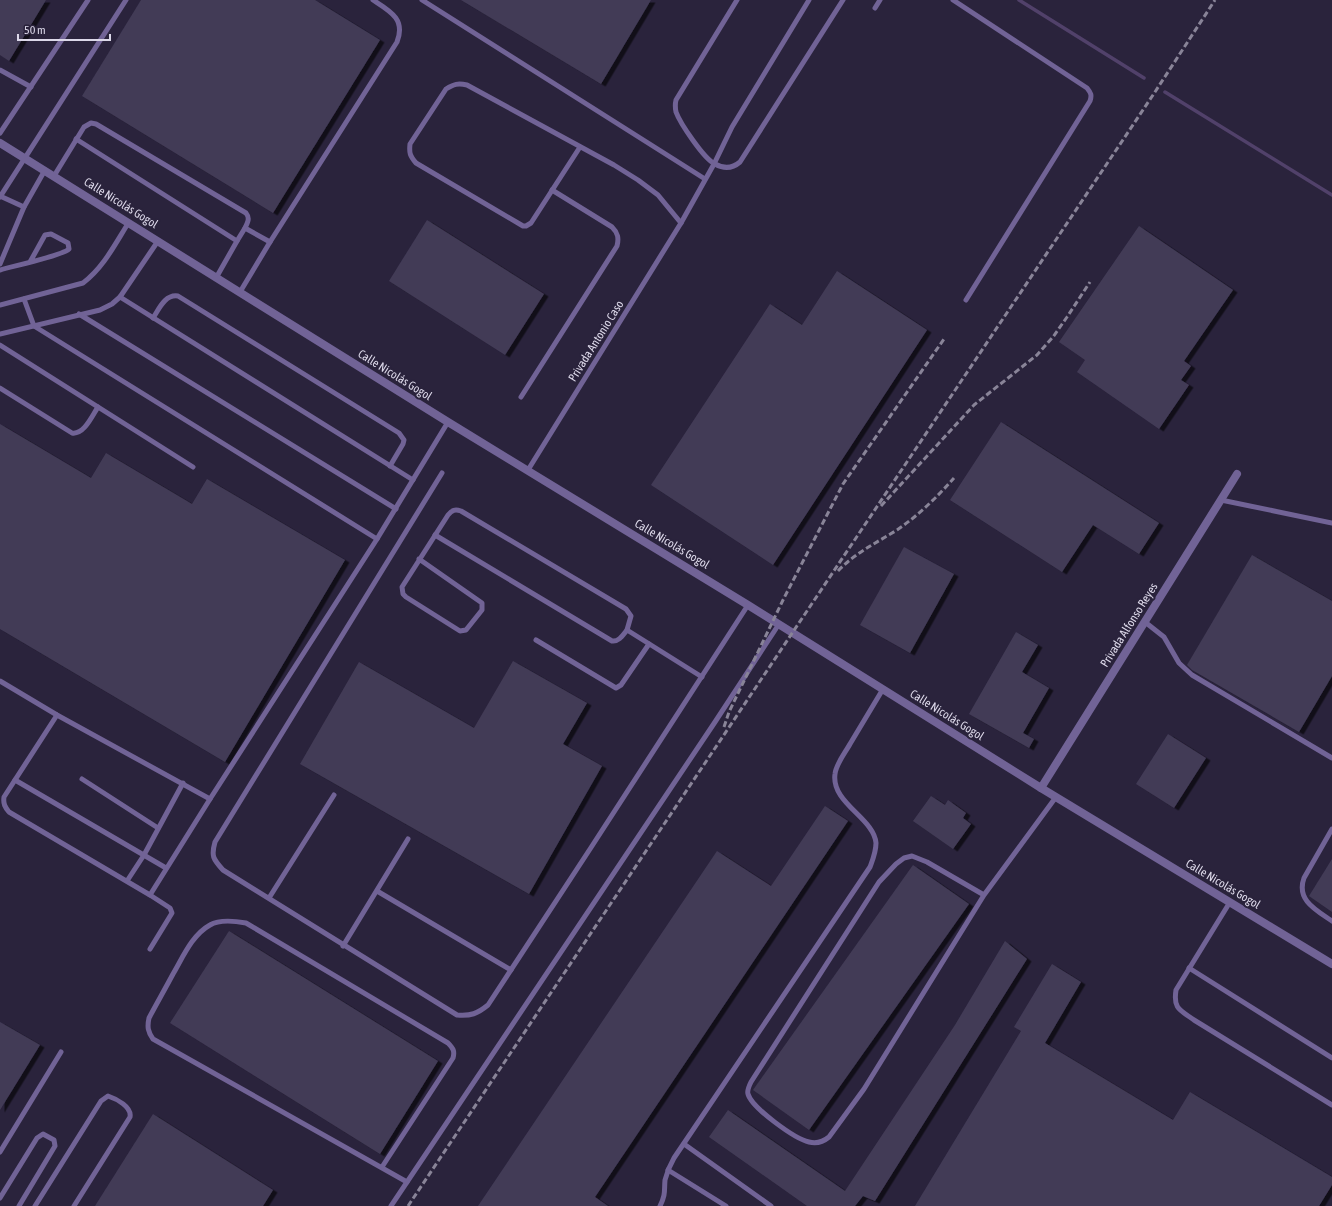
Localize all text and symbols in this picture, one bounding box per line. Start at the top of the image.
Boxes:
scale bar [18,16,110,42]
text: 50 m [24,23,46,37]
street label: Calle Nicolás Gogol [81,175,161,232]
street label: Privada Antonio Caso [565,298,627,384]
street label: Calle Nicolás Gogol [355,347,435,404]
street label: Calle Nicolás Gogol [632,516,713,572]
street label: Privada Alfonso Reyes [1097,580,1161,670]
street label: Calle Nicolás Gogol [907,687,987,744]
street label: Calle Nicolás Gogol [1183,856,1264,912]

